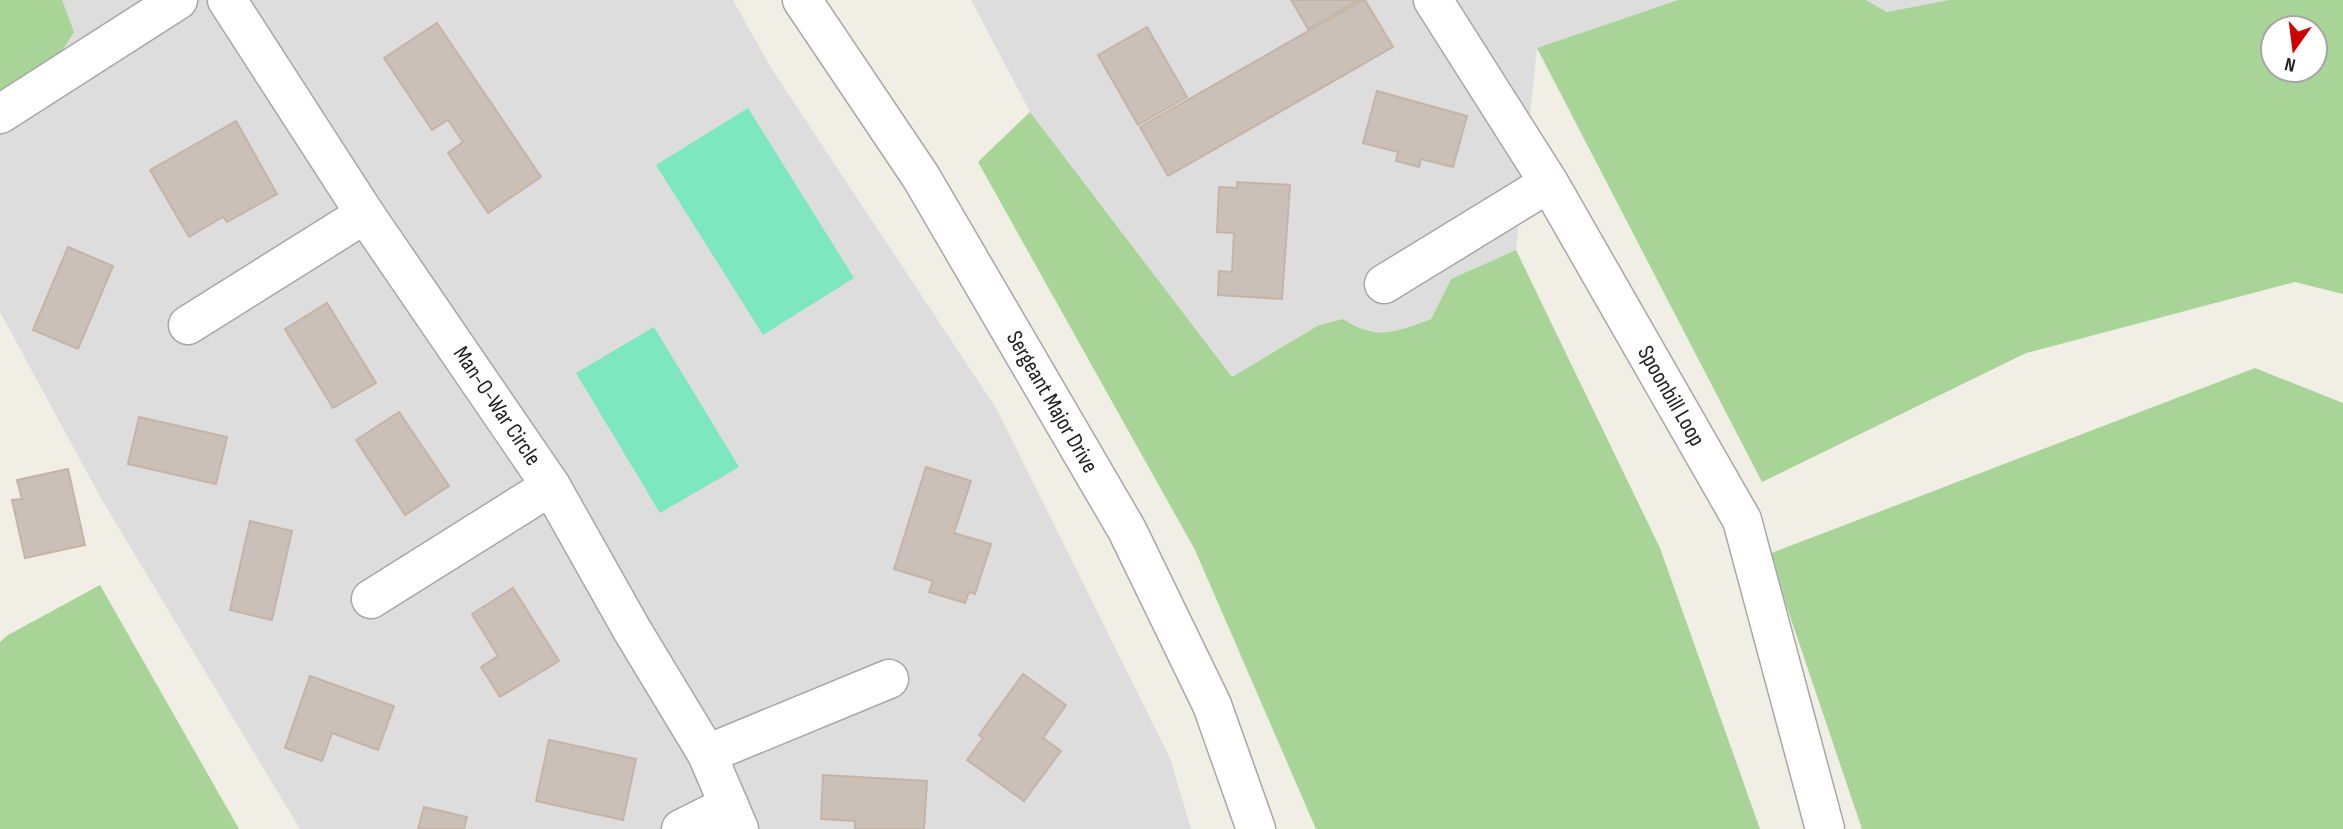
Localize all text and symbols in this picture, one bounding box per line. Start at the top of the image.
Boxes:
north arrow [2259,14,2329,84]
text: N [2283,52,2298,76]
street label: Sergeant Major Drive [1000,326,1104,478]
street label: Man-O-War Circle [447,341,547,471]
street label: Spoonbill Loop [1631,341,1711,451]

